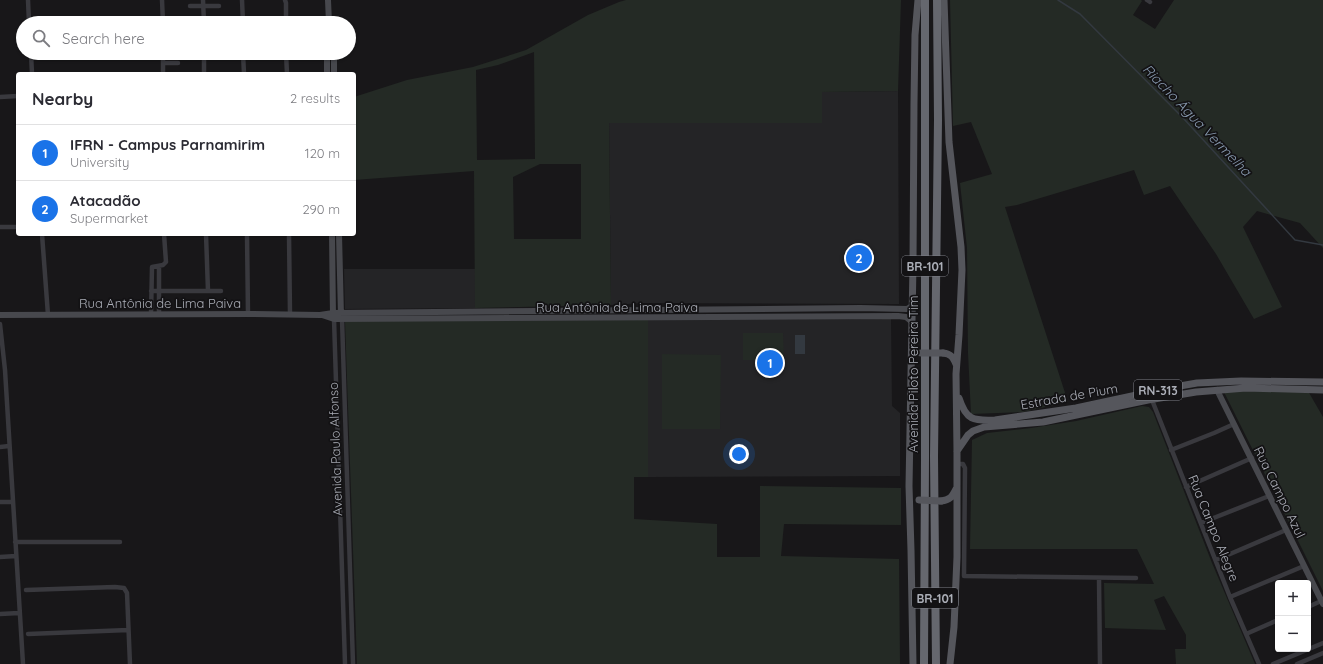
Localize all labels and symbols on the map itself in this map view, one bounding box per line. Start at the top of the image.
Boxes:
water label: Riacho Água Vermelha [1139,60,1256,181]
pin: 2 [846,243,872,273]
road number: BR-101 [902,256,948,276]
street label: Rua Antônia de Lima Paiva [79,295,241,311]
street label: Avenida Piloto Pereira Tim [905,295,921,453]
street label: Rua Antônia de Lima Paiva [536,299,698,315]
pin: 1 [757,348,783,378]
street label: Estrada de Pium [1019,380,1119,412]
road number: RN-313 [1134,380,1182,400]
street label: Avenida Paulo Alfonso [325,382,345,516]
your location [729,444,749,464]
street label: Rua Campo Azul [1251,444,1309,540]
street label: Rua Campo Alegre [1185,472,1243,584]
road number: BR-101 [912,588,958,608]

